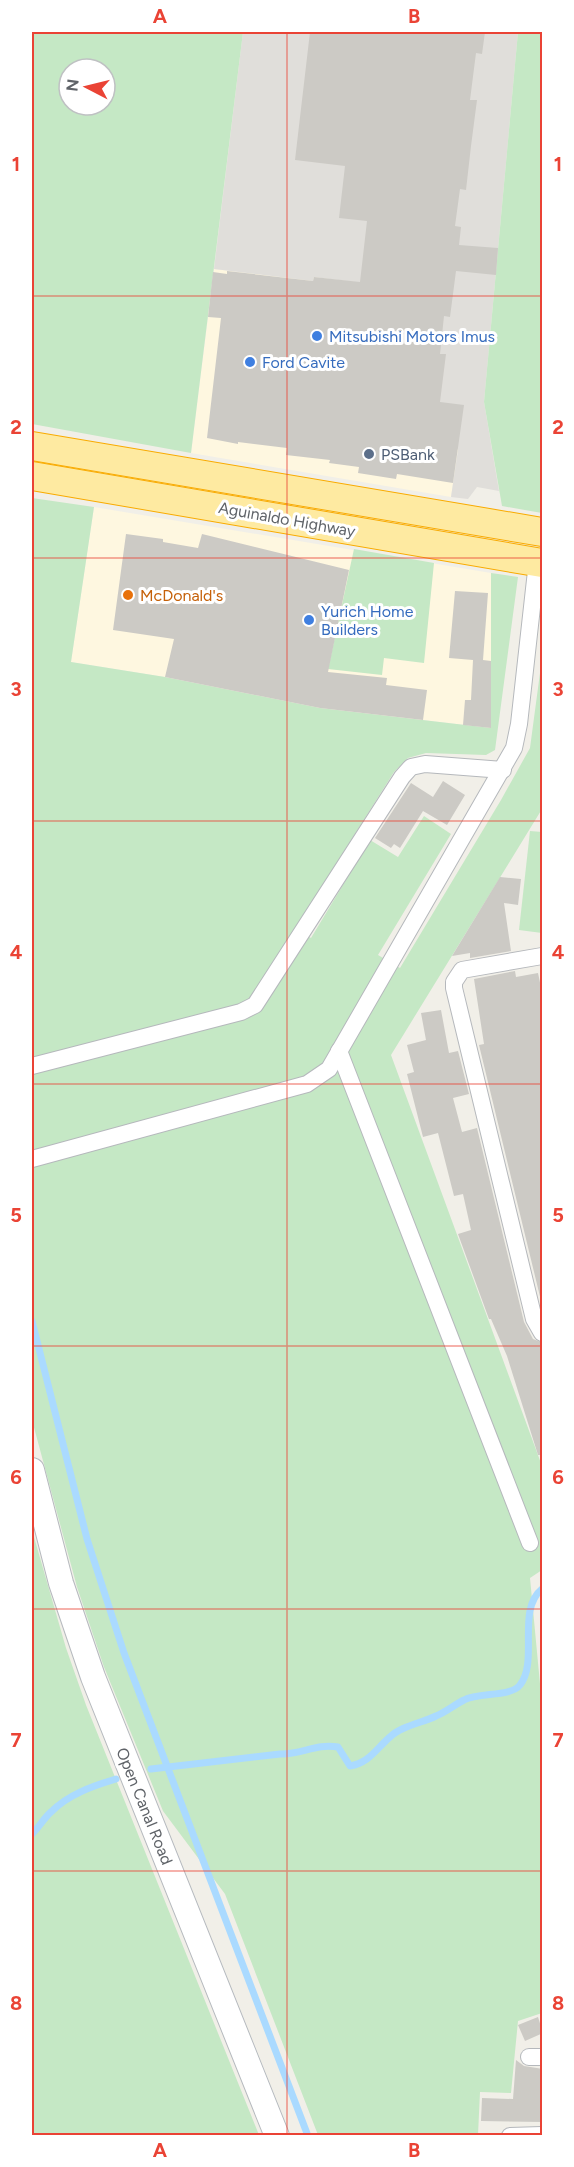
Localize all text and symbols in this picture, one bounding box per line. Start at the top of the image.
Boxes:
text: A [153,4,168,28]
text: B [408,4,420,28]
north arrow [57,57,117,117]
text: N [62,78,83,93]
text: 1 [12,152,20,176]
text: 1 [554,152,562,176]
place label: Mitsubishi Motors Imus [329,327,495,346]
marker: Mitsubishi Motors Imus [310,329,324,343]
place label: Ford Cavite [262,353,345,372]
marker: Ford Cavite [243,355,257,369]
text: 2 [10,415,22,439]
text: 2 [552,415,564,439]
place label: PSBank [381,445,435,464]
marker: PSBank [362,447,376,461]
street label: Aguinaldo Highway [217,498,357,541]
place label: McDonald's [140,586,223,605]
marker: McDonald's [121,588,135,602]
place label: Yurich Home Builders [321,602,414,639]
marker: Yurich Home Builders [302,613,316,627]
text: 3 [10,677,22,701]
text: 3 [552,677,564,701]
text: 4 [10,940,23,964]
text: 4 [552,940,565,964]
text: 5 [10,1203,22,1227]
text: 5 [552,1203,564,1227]
text: 6 [10,1465,22,1489]
text: 6 [552,1465,564,1489]
text: 7 [10,1728,22,1752]
text: 7 [552,1728,564,1752]
street label: Open Canal Road [112,1745,177,1867]
text: 8 [10,1991,22,2015]
text: 8 [552,1991,564,2015]
text: A [153,2138,168,2162]
text: B [408,2138,420,2162]

